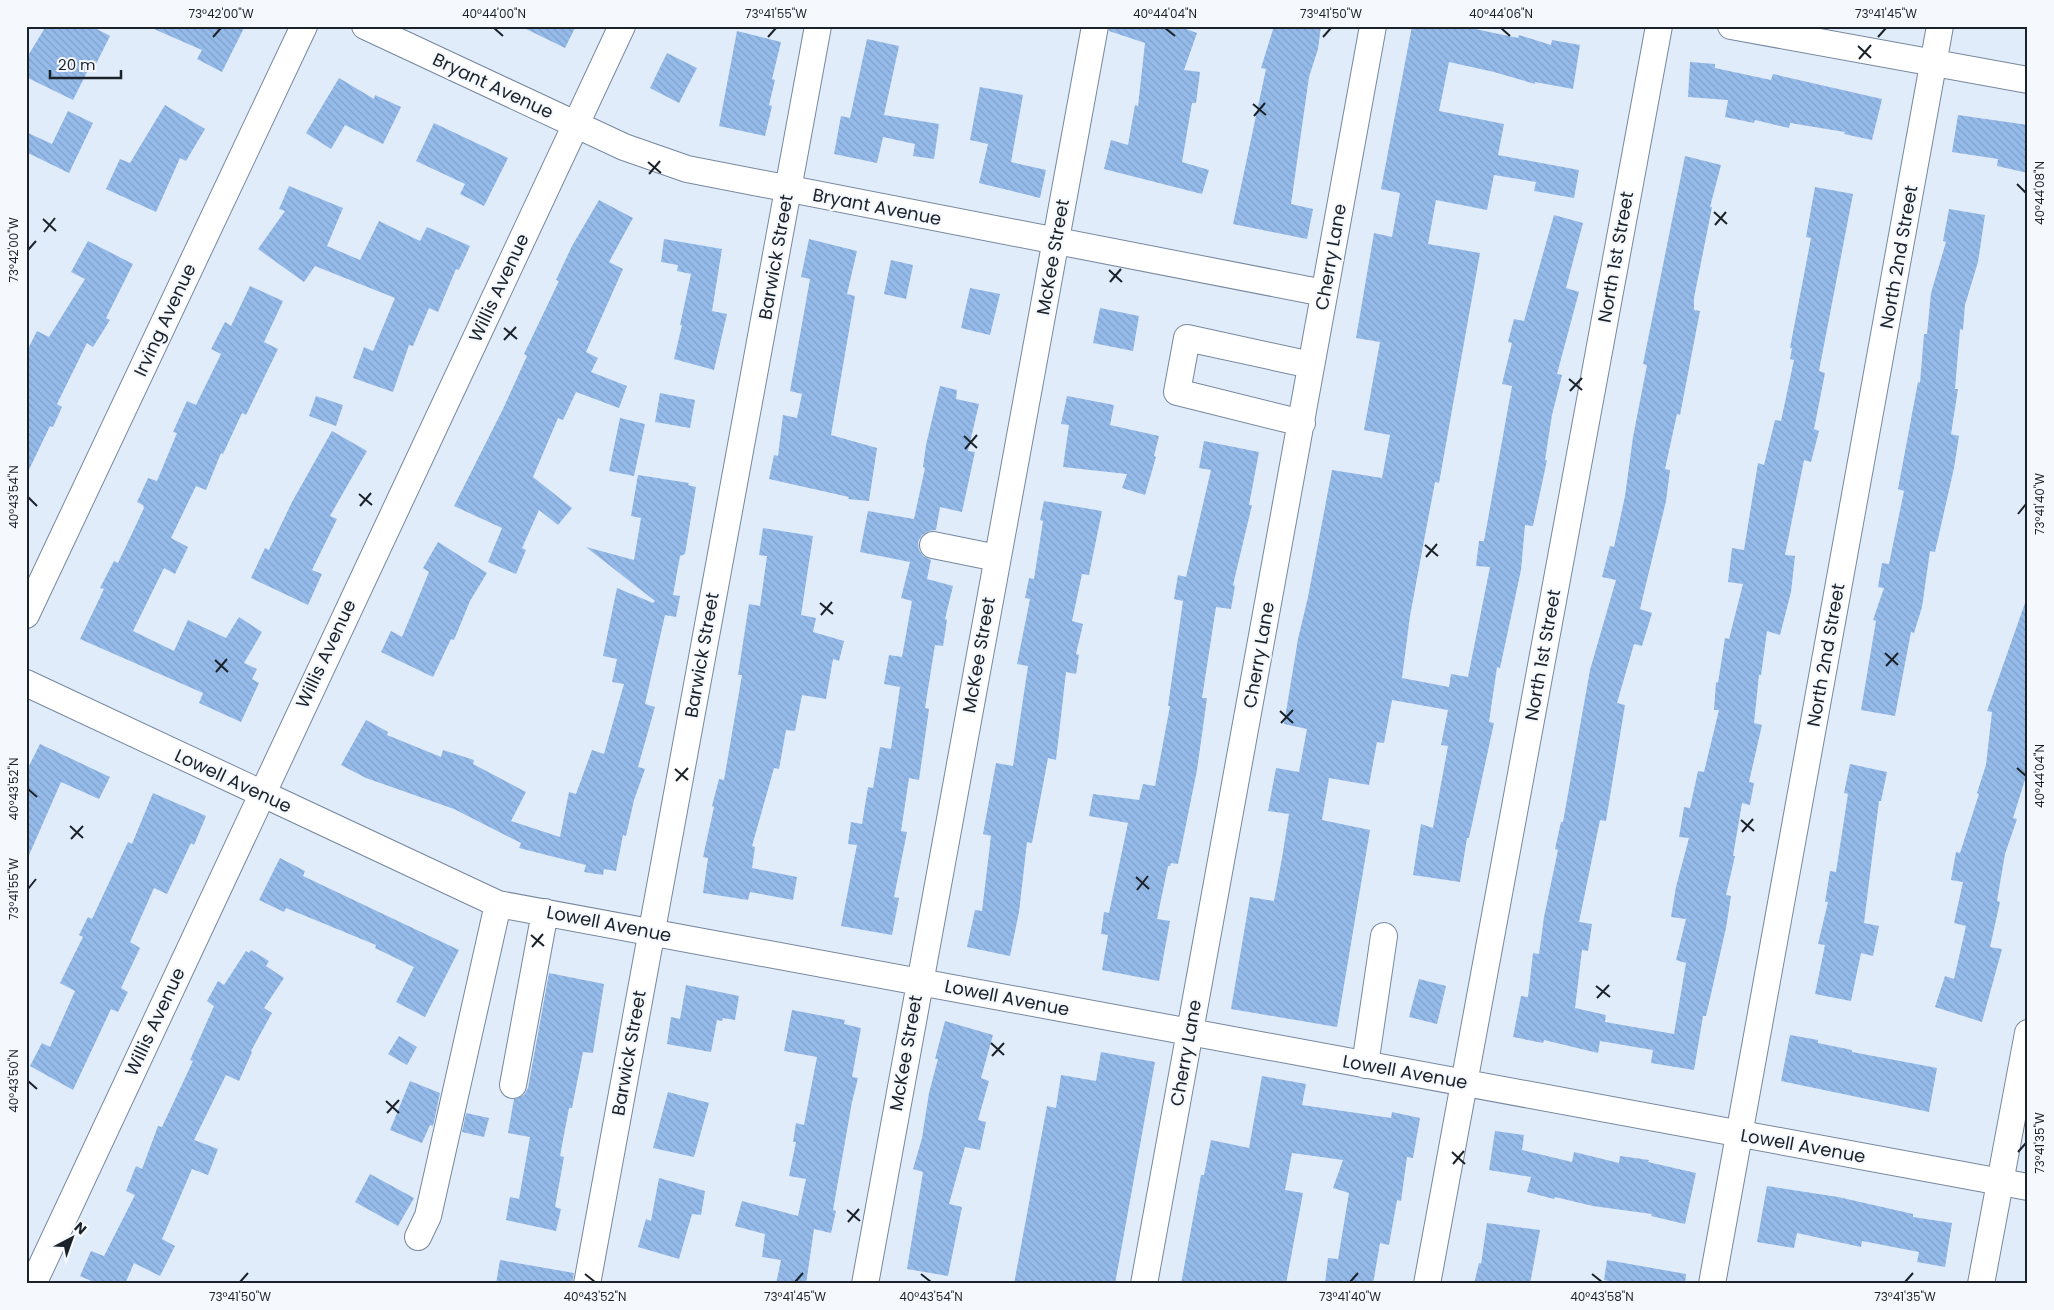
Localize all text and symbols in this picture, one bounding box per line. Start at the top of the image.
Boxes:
text: 73°42'00"W [188,5,254,22]
text: 40°44'00"N [462,5,526,22]
text: 73°41'55"W [745,5,807,22]
text: 40°44'04"N [1133,5,1197,22]
text: 73°41'50"W [1300,5,1362,22]
text: 40°44'06"N [1469,5,1533,22]
text: 73°41'45"W [1855,5,1917,22]
street label: Bryant Avenue [429,47,558,124]
scale bar [50,48,121,80]
text: 20 m [58,54,96,75]
text: 40°44'08"N [2031,161,2048,225]
street label: Bryant Avenue [811,182,944,231]
street label: North 2nd Street [1874,183,1923,331]
street label: North 1st Street [1592,189,1639,325]
street label: Barwick Street [752,192,799,322]
street label: McKee Street [1030,197,1075,317]
street label: Cherry Lane [1309,202,1352,312]
text: 73°42'00"W [5,217,22,283]
street label: Willis Avenue [462,229,535,346]
street label: Irving Avenue [127,259,202,380]
text: 40°43'54"N [5,465,22,529]
text: 73°41'40"W [2031,473,2048,535]
street label: North 2nd Street [1801,581,1850,729]
street label: North 1st Street [1519,587,1566,723]
street label: Barwick Street [678,590,725,720]
street label: Willis Avenue [289,595,362,712]
street label: McKee Street [956,595,1001,715]
street label: Cherry Lane [1237,600,1280,710]
street label: Lowell Avenue [171,742,296,819]
text: 40°44'04"N [2031,744,2048,808]
text: 40°43'52"N [5,758,22,820]
text: 73°41'55"W [5,858,22,920]
street label: Lowell Avenue [545,899,674,948]
street label: Willis Avenue [118,963,191,1080]
street label: Lowell Avenue [943,973,1072,1022]
street label: Barwick Street [605,988,652,1118]
street label: McKee Street [883,993,928,1113]
street label: Cherry Lane [1164,998,1207,1108]
street label: Lowell Avenue [1341,1048,1470,1095]
text: 40°43'50"N [5,1049,22,1113]
text: 73°41'35"W [2031,1112,2048,1174]
street label: Lowell Avenue [1739,1122,1868,1169]
north arrow [48,1212,98,1262]
text: N [70,1217,91,1239]
text: 73°41'50"W [209,1288,271,1305]
text: 40°43'52"N [564,1288,626,1305]
text: 73°41'45"W [764,1288,826,1305]
text: 40°43'54"N [899,1288,963,1305]
text: 73°41'40"W [1319,1288,1381,1305]
text: 40°43'58"N [1570,1288,1634,1305]
text: 73°41'35"W [1874,1288,1936,1305]

